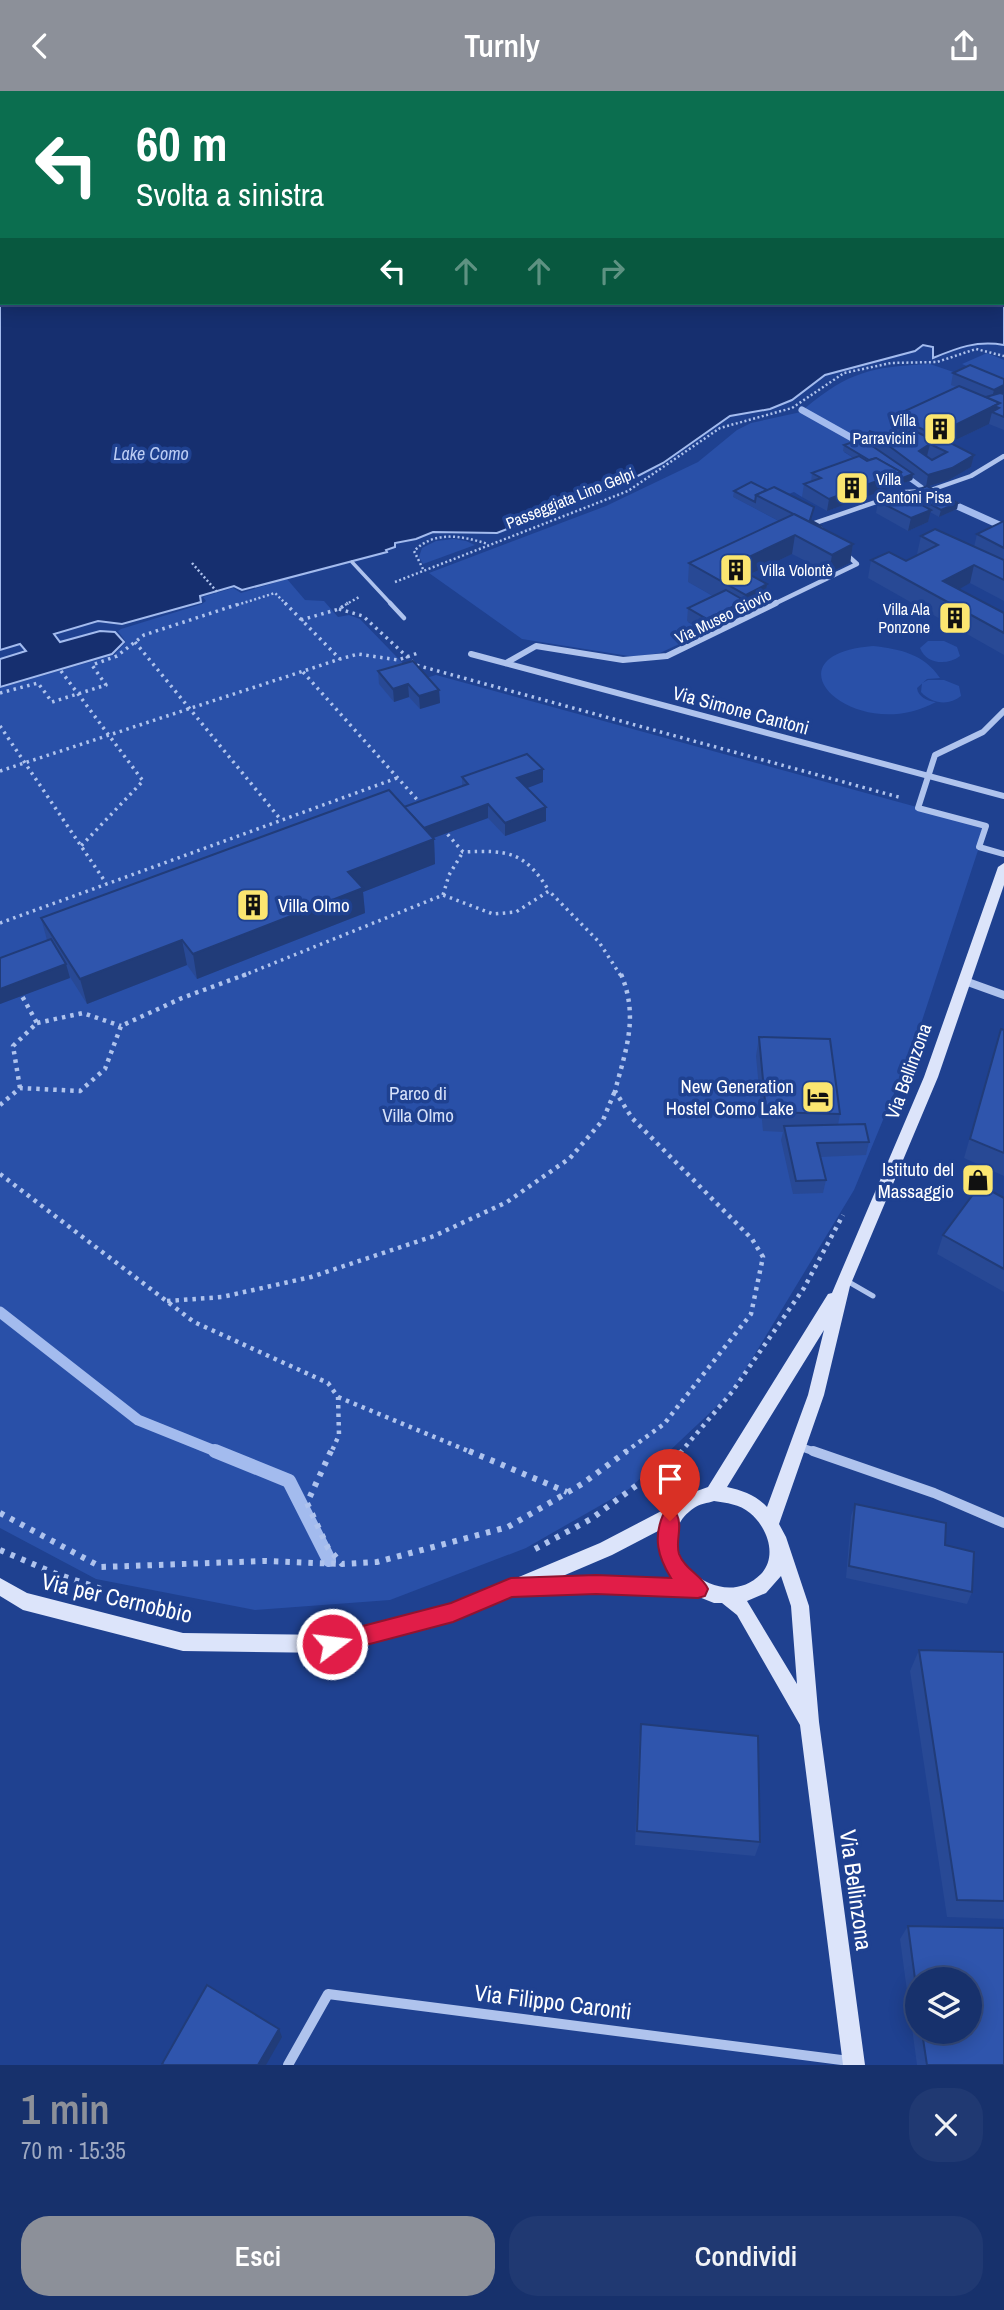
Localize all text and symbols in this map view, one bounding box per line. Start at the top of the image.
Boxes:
text: Turnly [464,24,540,67]
icon: back [21,27,59,65]
icon: share [945,27,983,65]
text: 60 m [136,110,228,176]
icon: left [21,119,112,210]
text: Svolta a sinistra [136,173,324,216]
icon: left [374,252,412,290]
icon: ahead [447,252,485,290]
icon: ahead [520,252,558,290]
icon: right [593,252,631,290]
place label: Villa Parravicini [853,409,917,449]
building icon: Villa Parravicini [921,410,959,448]
water label: Lake Como [113,441,189,466]
street label: Passeggiata Lino Gelpi [502,462,638,534]
place label: Villa Cantoni Pisa [876,468,953,508]
building icon: Villa Cantoni Pisa [833,469,871,507]
building icon: Villa Volontè [717,551,755,589]
place label: Villa Volontè [760,559,833,581]
street label: Via Museo Giovio [671,583,775,649]
place label: Villa Ala Ponzone [878,598,931,638]
building icon: Villa Ala Ponzone [936,599,974,637]
street label: Via Simone Cantoni [670,679,812,741]
building icon: Villa Olmo [234,886,272,924]
place label: Villa Olmo [278,892,350,918]
street label: Via Bellinzona [879,1019,937,1123]
place label: New Generation Hostel Como Lake [666,1073,794,1121]
hotel icon: New Generation Hostel Como Lake [799,1078,837,1116]
park label: Parco di Villa Olmo [382,1080,454,1128]
place label: Istituto del Massaggio [878,1156,954,1204]
shop icon: Istituto del Massaggio [959,1161,997,1199]
pin [640,1449,700,1521]
icon: arrive [651,1460,689,1498]
street label: Via per Cernobbio [39,1565,196,1630]
position arrow [295,1607,369,1681]
street label: Via Bellinzona [833,1828,880,1953]
map controls [905,1967,982,2044]
button: layers [905,1967,982,2044]
street label: Via Filippo Caronti [473,1976,633,2027]
text: 1 min [21,2081,110,2137]
button: close [909,2088,983,2162]
text: 70 m · 15:35 [21,2135,126,2166]
button: Esci [21,2216,495,2296]
button: Condividi [509,2216,983,2296]

